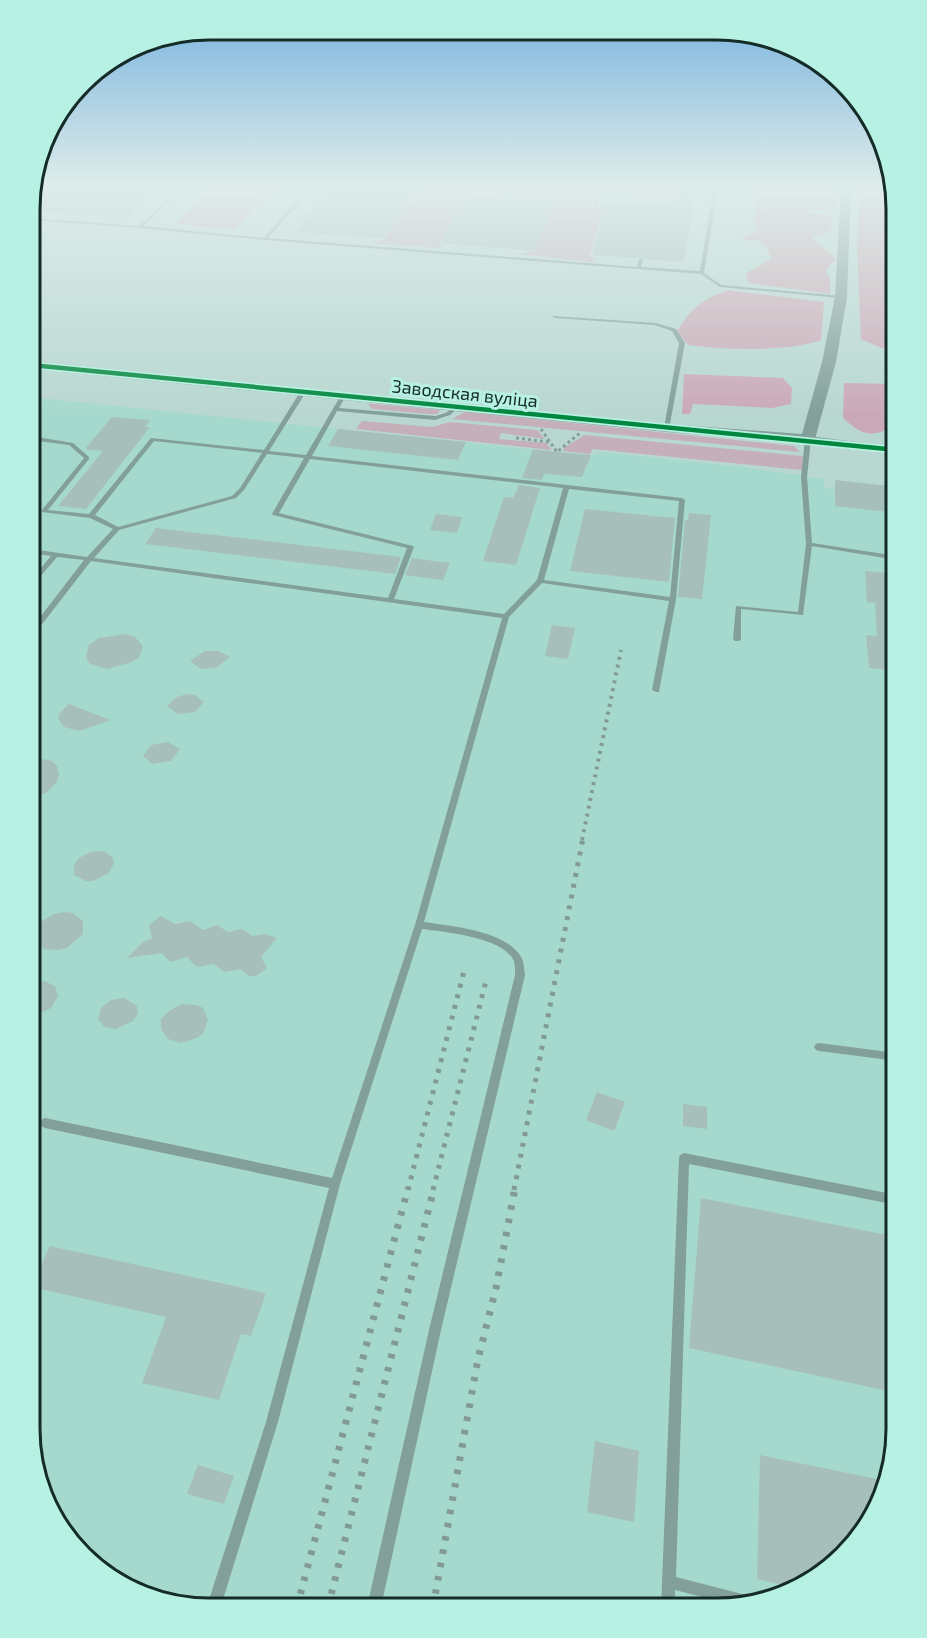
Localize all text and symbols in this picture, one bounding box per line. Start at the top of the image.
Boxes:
street label: Заводская вуліца [391,374,539,412]

